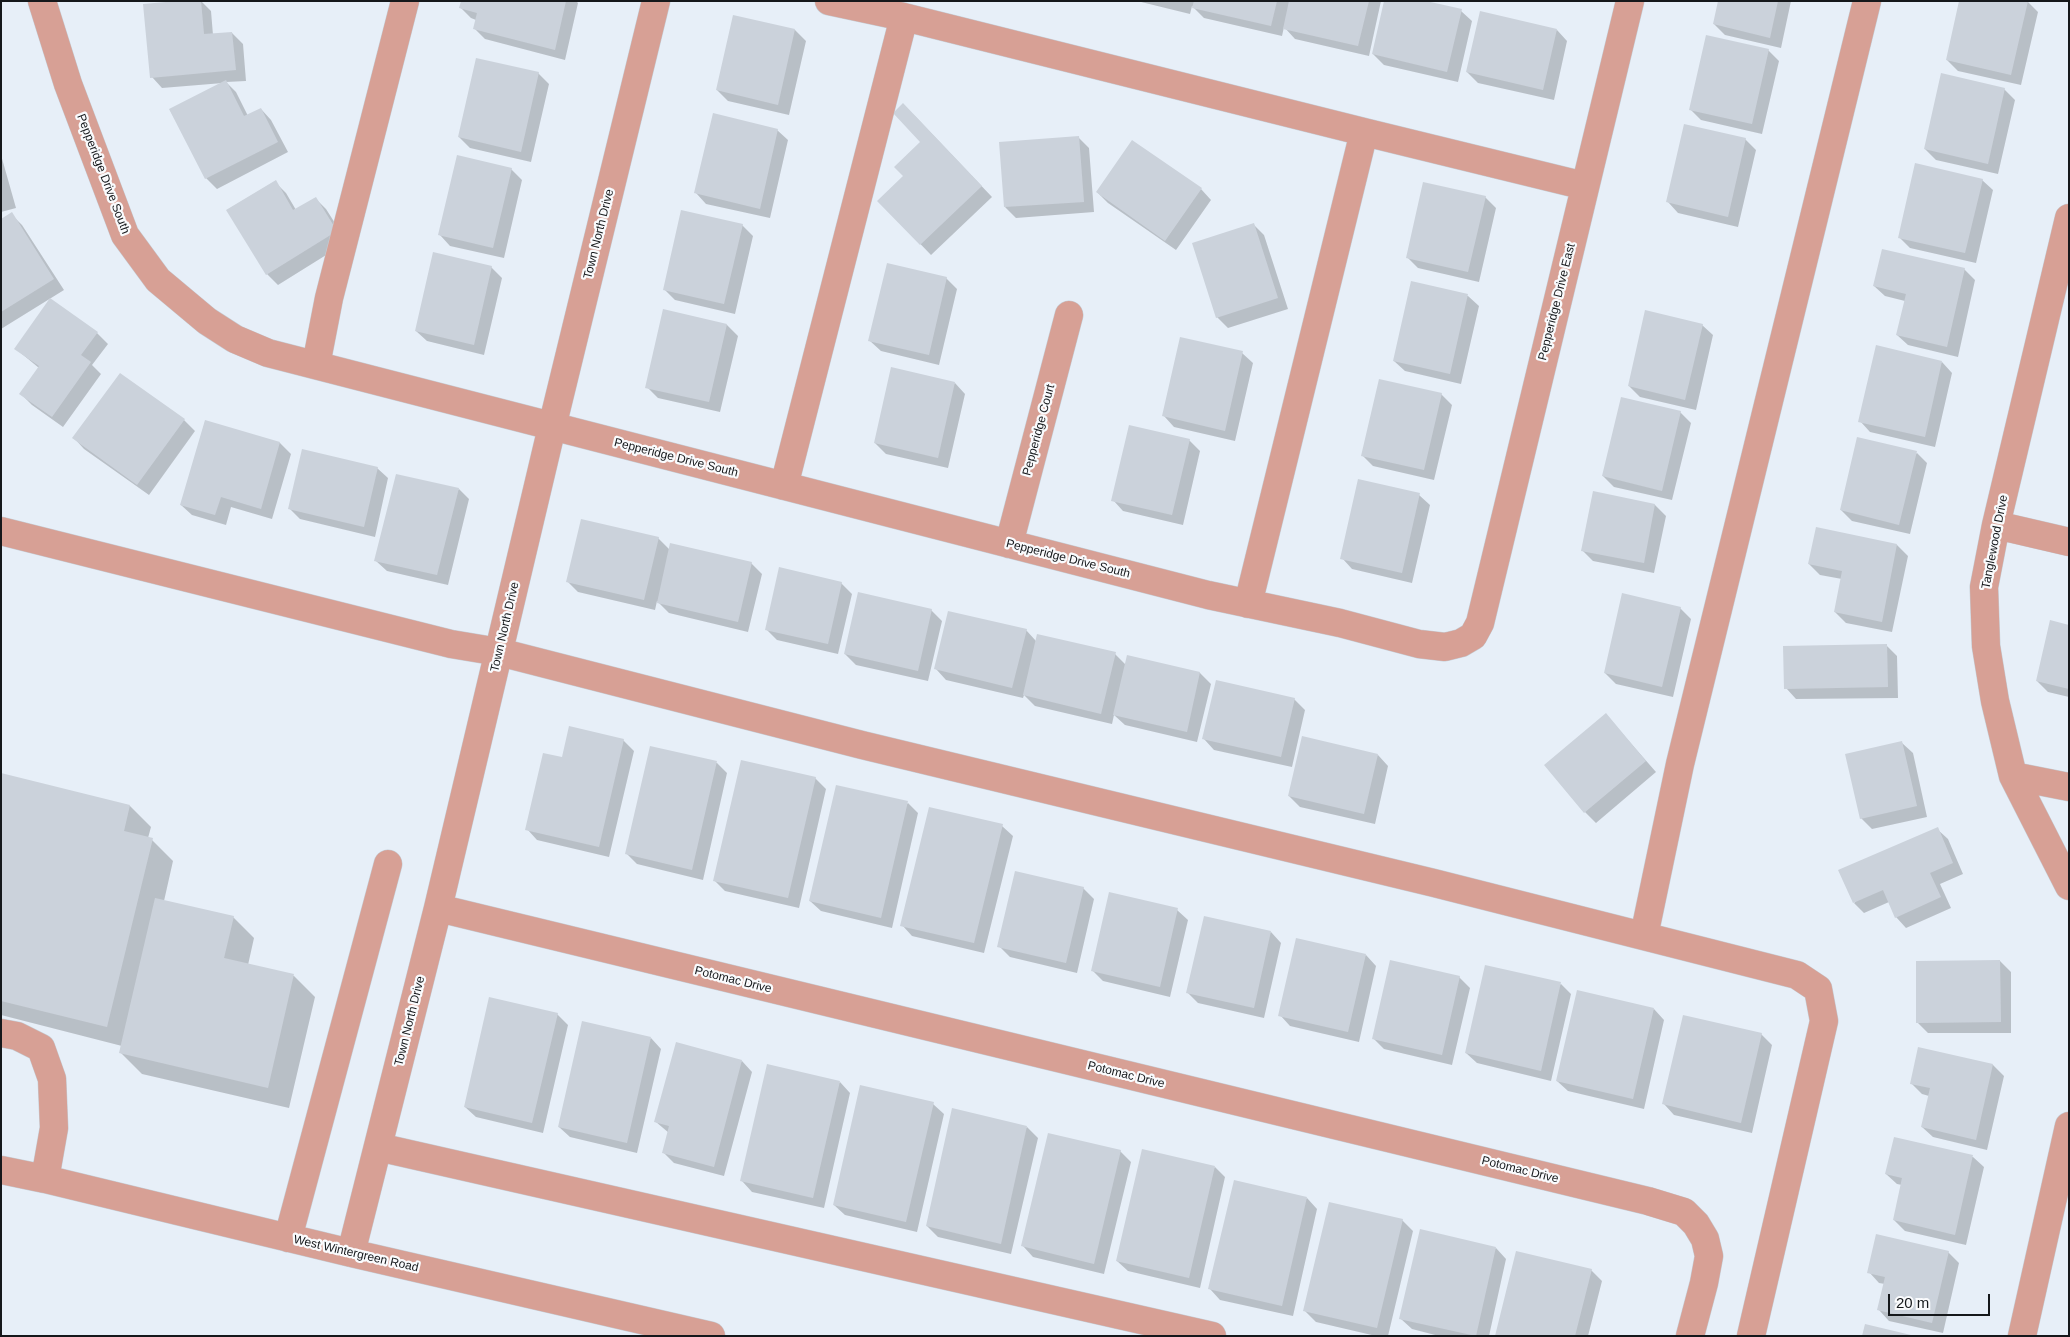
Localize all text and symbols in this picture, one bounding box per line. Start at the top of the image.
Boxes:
street label: Pepperidge Drive South [73,112,133,236]
street label: Town North Drive [581,188,617,280]
street label: Pepperidge Drive East [1535,242,1579,362]
street label: Pepperidge Court [1020,383,1058,477]
street label: Pepperidge Drive South [612,436,740,480]
street label: Tanglewood Drive [1979,494,2011,590]
street label: Pepperidge Drive South [1004,537,1132,581]
street label: Town North Drive [488,581,522,673]
street label: Potomac Drive [693,963,773,997]
street label: Town North Drive [392,975,428,1067]
street label: Potomac Drive [1086,1058,1166,1092]
street label: Potomac Drive [1480,1153,1560,1187]
street label: West Wintergreen Road [292,1233,420,1275]
scale bar [1890,1284,1992,1316]
text: 20 m [1896,1294,1929,1311]

